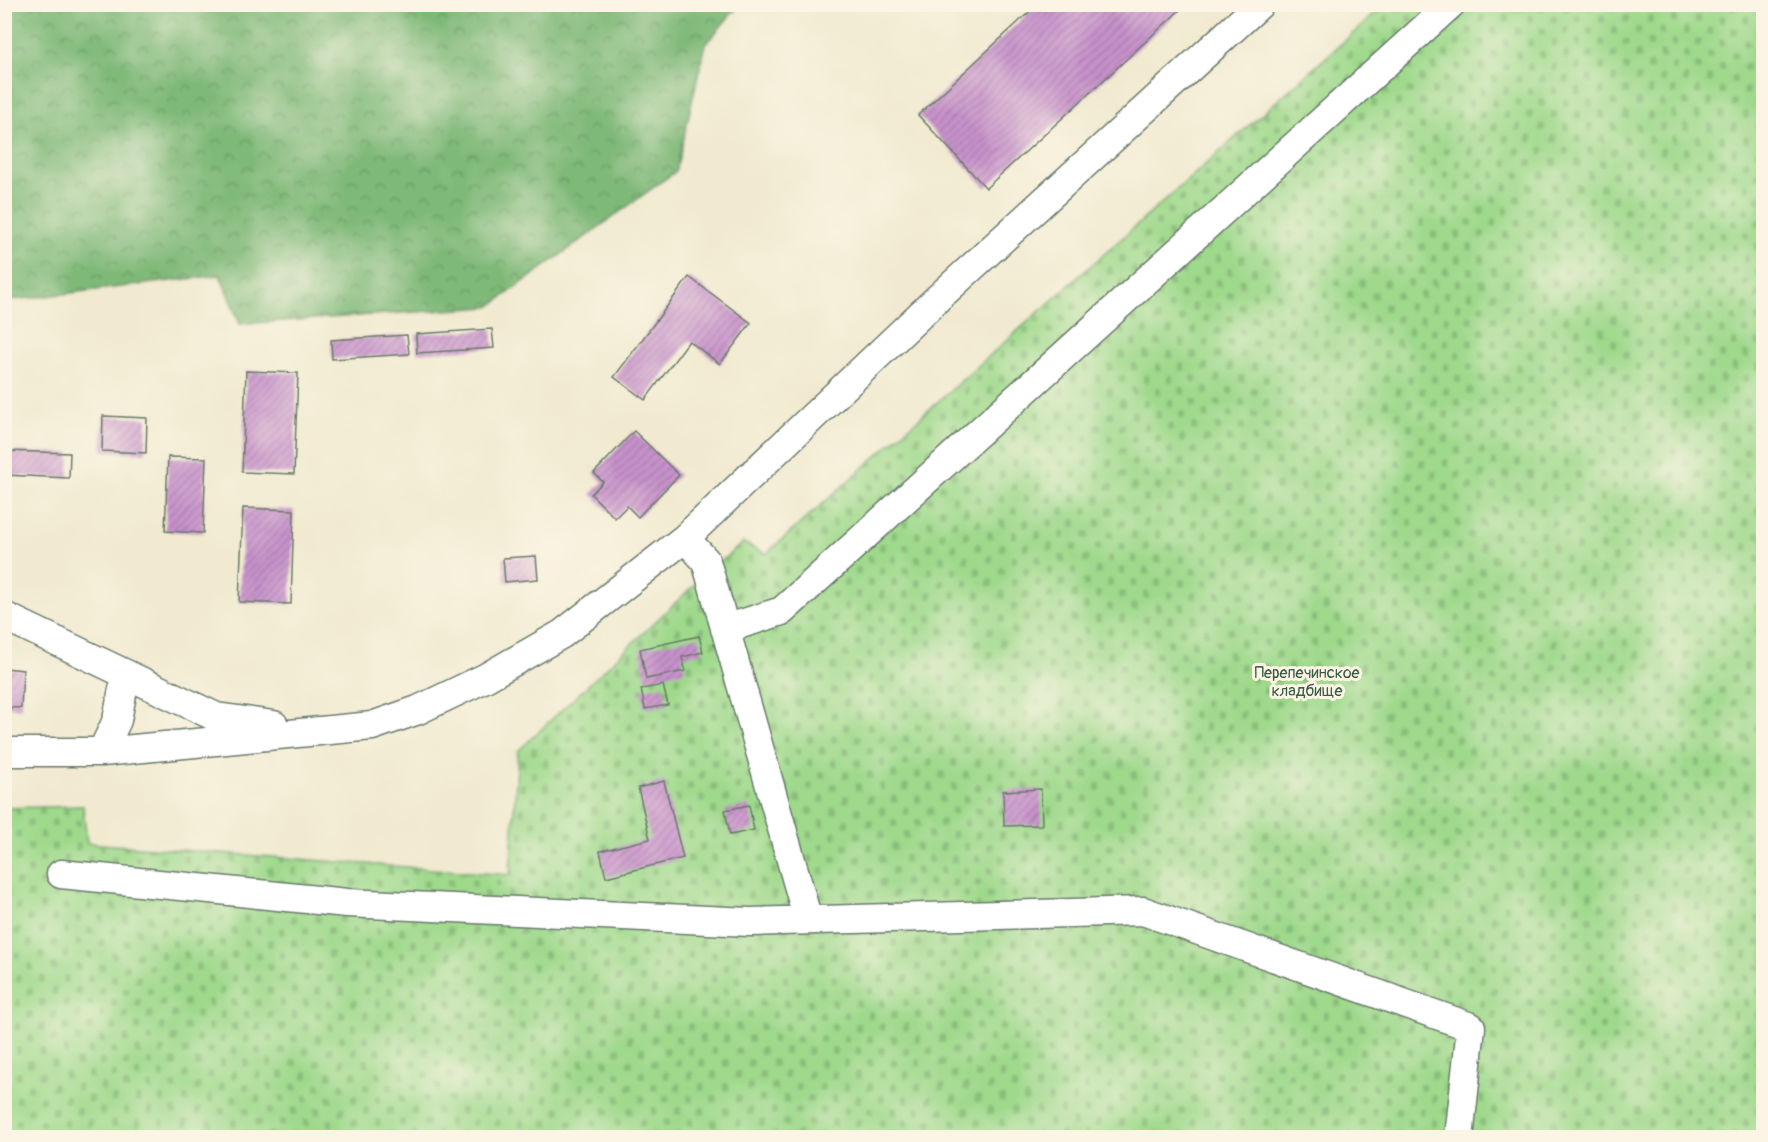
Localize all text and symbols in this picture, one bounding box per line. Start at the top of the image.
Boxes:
park label: Перепечинское кладбище [1254,663,1360,701]

